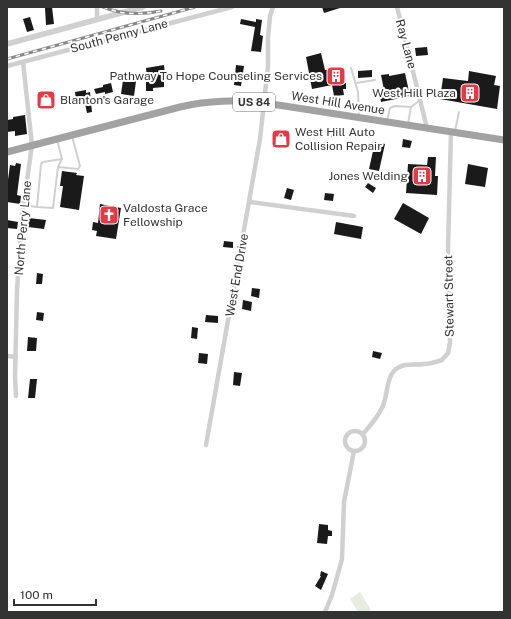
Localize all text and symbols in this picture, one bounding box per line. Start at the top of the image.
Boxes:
street label: South Penny Lane [69,16,170,56]
street label: Ray Lane [393,18,419,71]
building icon: Pathway To Hope Counseling Services [325,65,347,87]
place label: Pathway To Hope Counseling Services [109,69,322,83]
building icon: West Hill Plaza [459,82,481,104]
place label: West Hill Plaza [372,86,456,100]
shop icon: Blanton's Garage [35,89,57,111]
street label: West Hill Avenue [290,89,386,117]
place label: Blanton's Garage [60,93,154,107]
road number: US 84 [233,93,275,111]
place label: West Hill Auto Collision Repair [295,125,382,153]
shop icon: West Hill Auto Collision Repair [270,128,292,150]
building icon: Jones Welding [411,165,433,187]
place label: Jones Welding [328,169,408,183]
street label: North Perry Lane [12,180,34,276]
place label: Valdosta Grace Fellowship [123,201,208,229]
church icon: Valdosta Grace Fellowship [98,204,120,226]
street label: West End Drive [223,232,251,318]
street label: Stewart Street [441,255,457,337]
scale bar [14,581,96,607]
text: 100 m [20,588,53,602]

